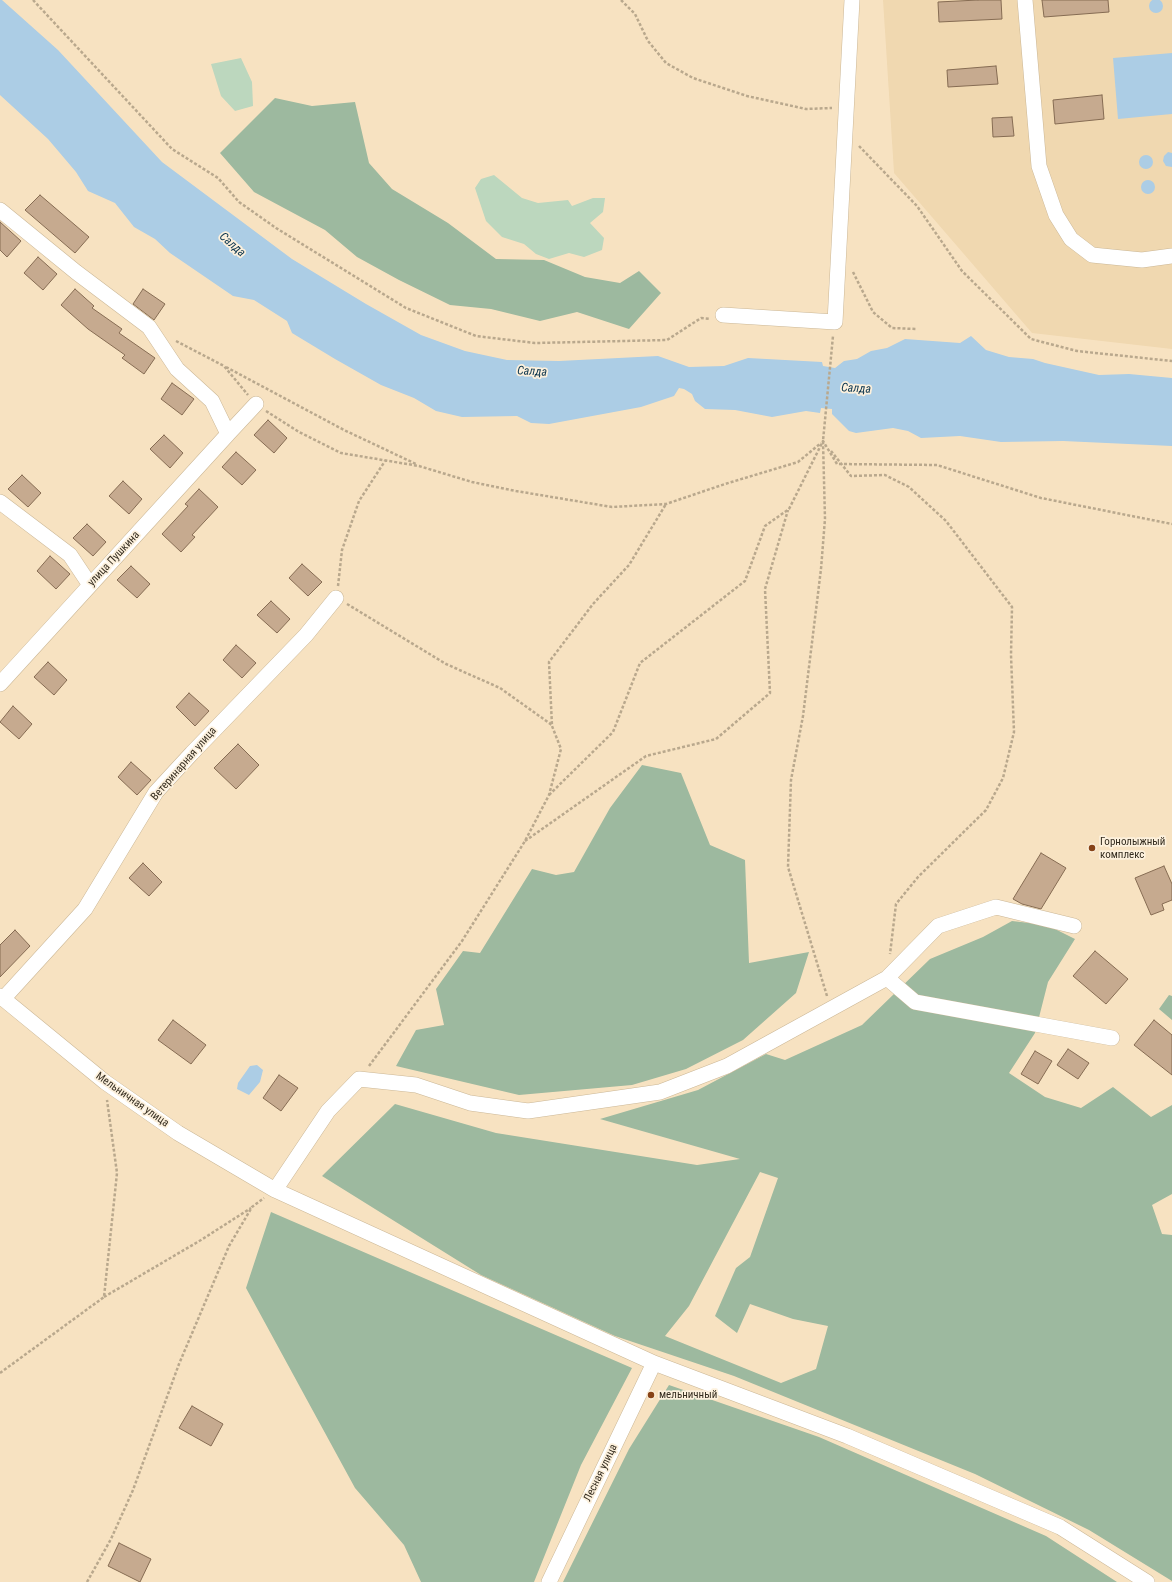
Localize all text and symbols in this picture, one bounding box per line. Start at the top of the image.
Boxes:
water label: Салда [216,230,248,260]
water label: Салда [517,364,547,380]
water label: Салда [841,381,871,397]
street label: улица Пушкина [85,529,143,589]
street label: Ветеринарная улица [148,725,220,803]
place label: Горнолыжный комплекс [1100,835,1165,861]
marker: Горнолыжный комплекс [1087,843,1097,853]
street label: Мельничная улица [93,1070,171,1130]
place label: мельничный [659,1388,717,1402]
marker: мельничный [646,1390,656,1400]
street label: Лесная улица [581,1442,621,1504]

